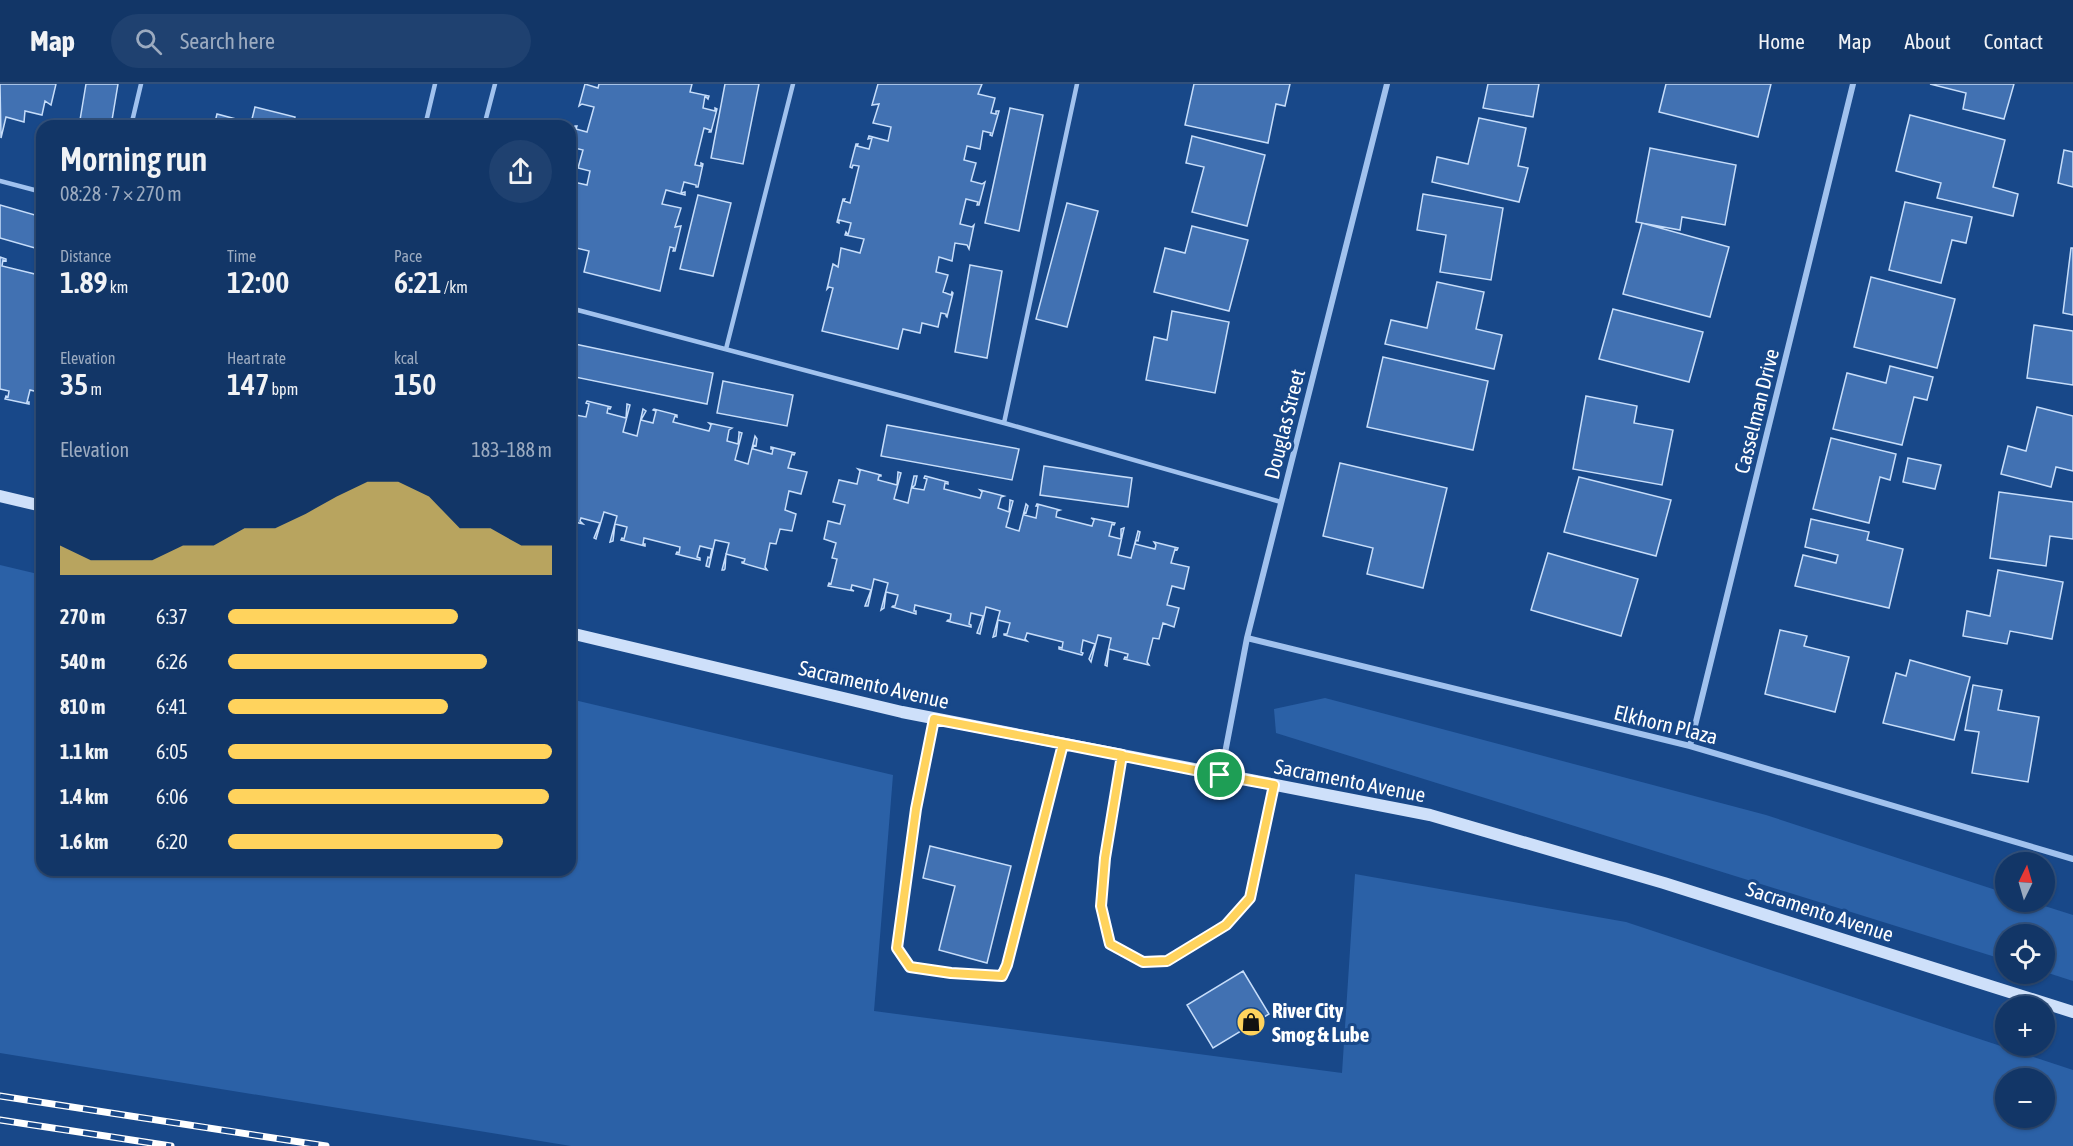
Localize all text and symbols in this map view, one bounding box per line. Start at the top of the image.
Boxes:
search box [111,14,531,68]
text: Map [30,25,75,57]
icon: search [132,25,165,58]
text: Search here [180,28,275,54]
text: Home [1758,29,1805,53]
text: Map [1838,29,1872,53]
text: About [1905,29,1951,53]
text: Contact [1984,29,2043,53]
text: Morning run [60,140,207,178]
button: share [489,140,552,203]
text: 08:28 · 7 × 270 m [60,182,182,205]
text: Distance [60,247,111,265]
text: Time [227,247,256,265]
text: Pace [394,247,422,265]
text: 1.89 [60,265,108,299]
text: 12:00 [227,265,289,299]
text: 6:21 [394,265,442,299]
text: km [108,278,128,296]
text: /km [442,278,468,296]
street label: Casselman Drive [1729,346,1783,476]
text: Elevation [60,349,115,367]
text: Heart rate [227,349,286,367]
text: kcal [394,349,418,367]
text: 35 [60,367,88,401]
text: 147 [227,367,269,401]
text: 150 [394,367,436,401]
street label: Douglas Street [1259,367,1309,481]
text: m [88,380,102,398]
text: bpm [269,380,298,398]
text: Elevation [60,438,129,461]
text: 183–188 m [471,438,552,461]
text: 270 m [60,605,105,628]
text: 6:37 [156,605,188,628]
text: 540 m [60,650,105,673]
text: 6:26 [156,650,188,673]
street label: Sacramento Avenue [797,655,951,713]
text: 810 m [60,695,105,718]
text: 6:41 [156,695,188,718]
street label: Elkhorn Plaza [1612,700,1720,748]
text: 1.1 km [60,740,108,763]
text: 6:05 [156,740,188,763]
pin [1194,749,1245,800]
street label: Sacramento Avenue [1272,754,1428,806]
icon: arrive [1203,758,1236,791]
text: 1.4 km [60,785,108,808]
text: 6:06 [156,785,188,808]
text: 1.6 km [60,830,108,853]
text: 6:20 [156,830,188,853]
north arrow [1995,852,2055,912]
map controls [1995,852,2055,1128]
street label: Sacramento Avenue [1743,876,1897,946]
button: locate [1995,924,2055,984]
button: + [1995,996,2055,1056]
place label: River City Smog & Lube [1272,998,1369,1046]
shop icon: River City Smog & Lube [1235,1006,1267,1038]
button: − [1995,1068,2055,1128]

